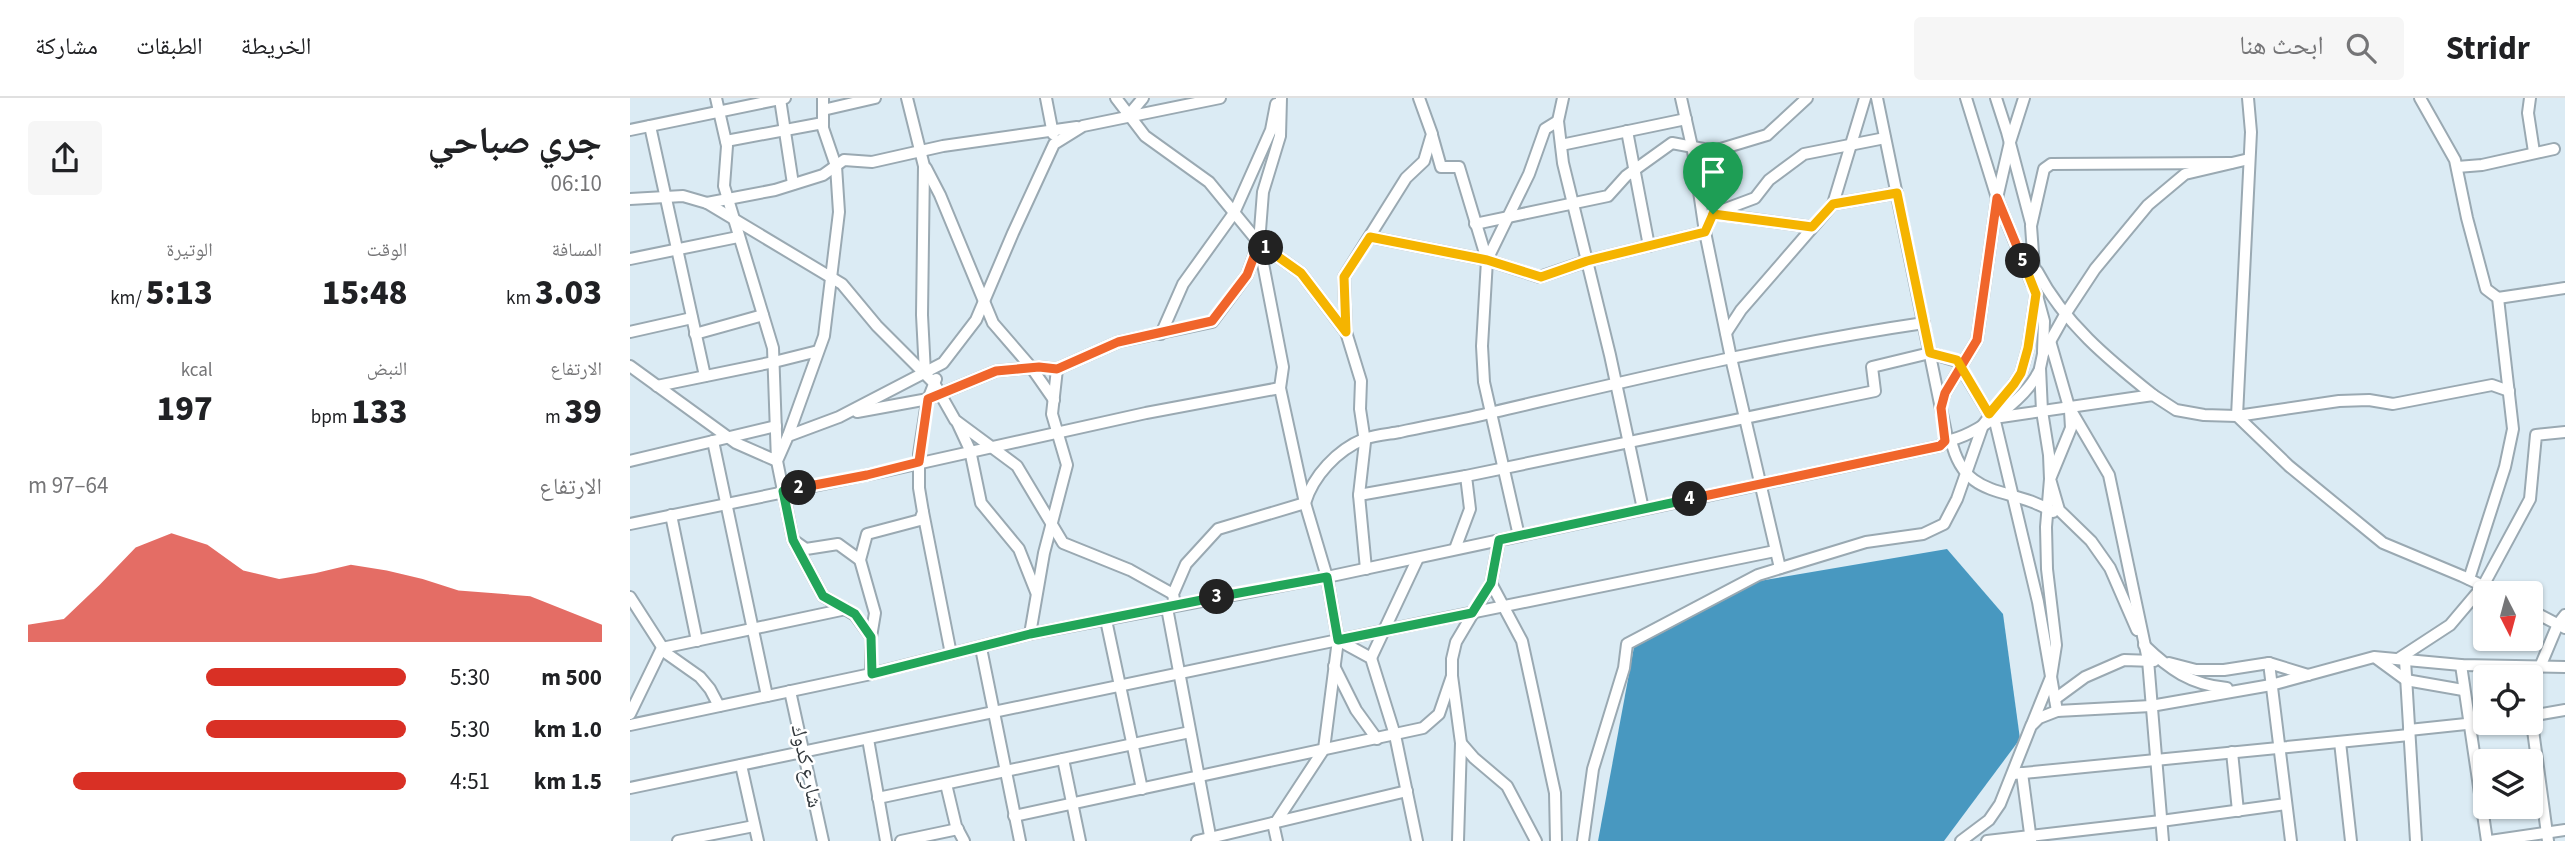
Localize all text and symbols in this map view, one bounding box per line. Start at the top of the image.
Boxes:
search box [1914,17,2404,80]
text: Stridr [2446,25,2530,72]
text: ابحث هنا [2239,27,2324,64]
text: مشاركة [35,29,98,64]
text: الطبقات [136,29,203,64]
text: الخريطة [241,29,311,64]
icon: search [2342,29,2380,67]
text: جري صباحي [427,114,602,168]
button: share [28,121,102,195]
pin [1683,142,1743,214]
icon: arrive [1694,153,1732,191]
text: 06:10 [551,167,602,200]
pin: 1 [1248,230,1284,266]
text: 1 [1260,234,1271,261]
text: الوتيرة [166,237,213,264]
text: الوقت [366,237,407,264]
text: المسافة [552,237,602,264]
pin: 5 [2006,244,2040,278]
text: 5 [2017,247,2028,274]
text: 5:13 [146,268,213,318]
text: 15:48 [322,268,407,318]
text: 3.03 [535,268,602,318]
text: /km [110,285,146,312]
text: km [506,285,535,312]
text: النبض [367,356,407,383]
text: الارتفاع [550,356,602,383]
text: kcal [181,357,213,384]
text: 197 [157,384,213,434]
text: 133 [351,387,407,437]
text: 39 [565,387,602,437]
text: bpm [311,404,351,431]
text: m [545,404,565,431]
text: 64–97 m [28,469,108,502]
text: الارتفاع [539,470,602,503]
pin: 2 [782,470,816,506]
text: 2 [793,474,804,501]
pin: 4 [1672,482,1708,516]
text: 4 [1684,485,1695,512]
pin: 3 [1200,580,1234,614]
north arrow [2473,581,2543,651]
map controls [2473,581,2543,819]
text: 3 [1211,583,1222,610]
text: 5:30 [450,661,490,694]
text: 500 m [541,661,602,694]
button: locate [2473,665,2543,735]
text: 5:30 [450,713,490,746]
text: 1.0 km [534,713,602,746]
street label: شارع كدوك [784,722,830,810]
button: layers [2473,749,2543,819]
text: 4:51 [450,765,490,798]
text: 1.5 km [534,765,602,798]

